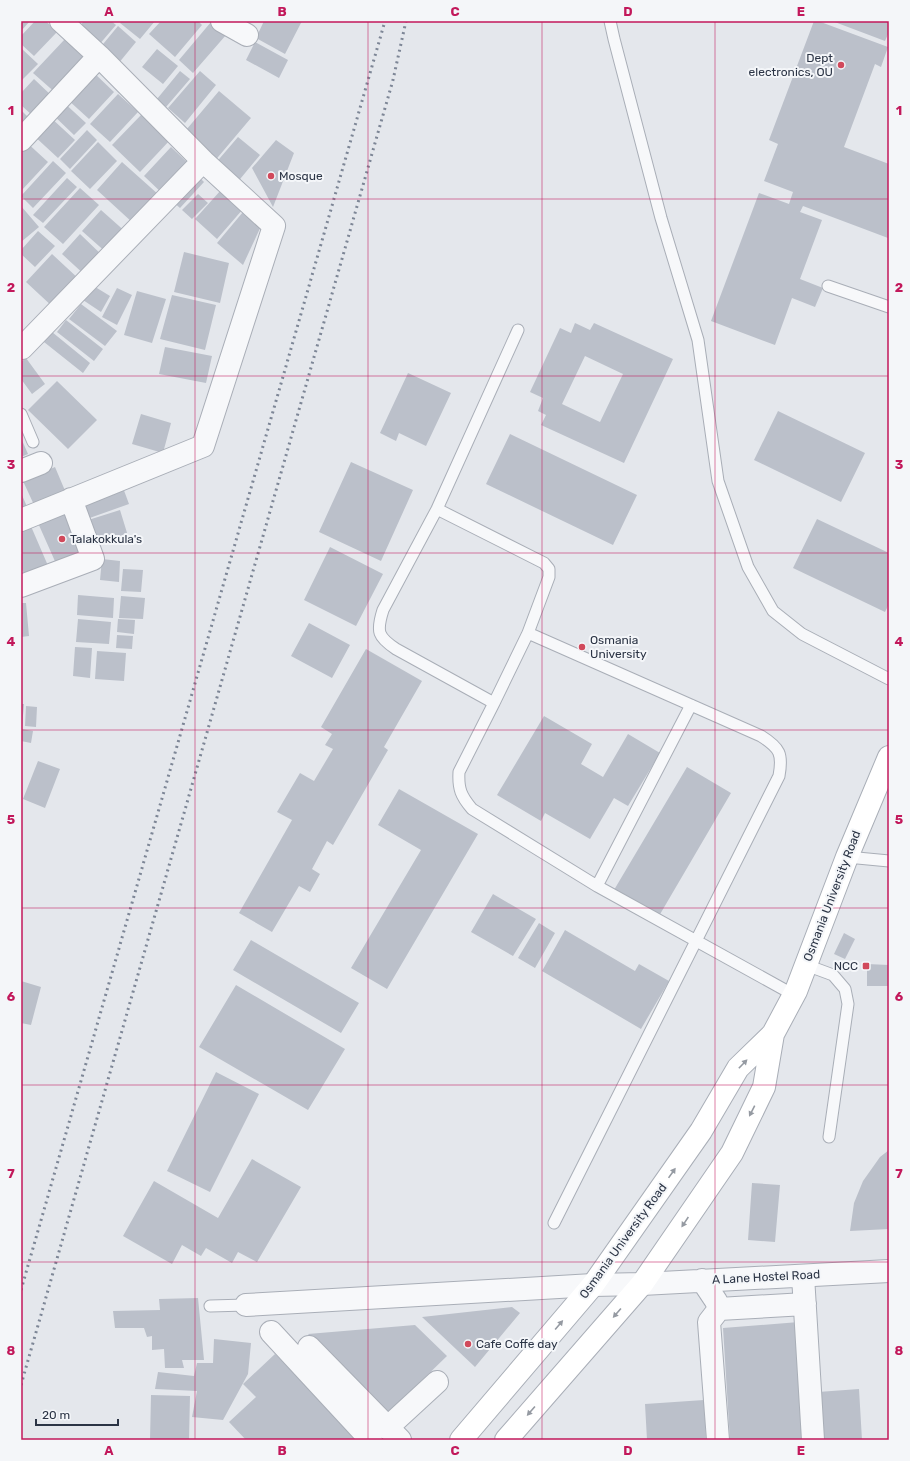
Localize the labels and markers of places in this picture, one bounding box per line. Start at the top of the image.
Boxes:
place label: Dept electronics, OU [749,51,833,79]
marker: Dept electronics, OU [836,60,846,70]
place label: Mosque [279,169,323,183]
marker: Mosque [266,171,276,181]
place label: Talakokkula's [70,532,142,546]
marker: Talakokkula's [57,534,67,544]
place label: Osmania University [590,633,647,661]
marker: Osmania University [577,642,587,652]
place label: NCC [834,959,858,973]
marker: NCC [861,961,871,971]
place label: Cafe Coffe day [476,1337,558,1351]
marker: Cafe Coffe day [463,1339,473,1349]

